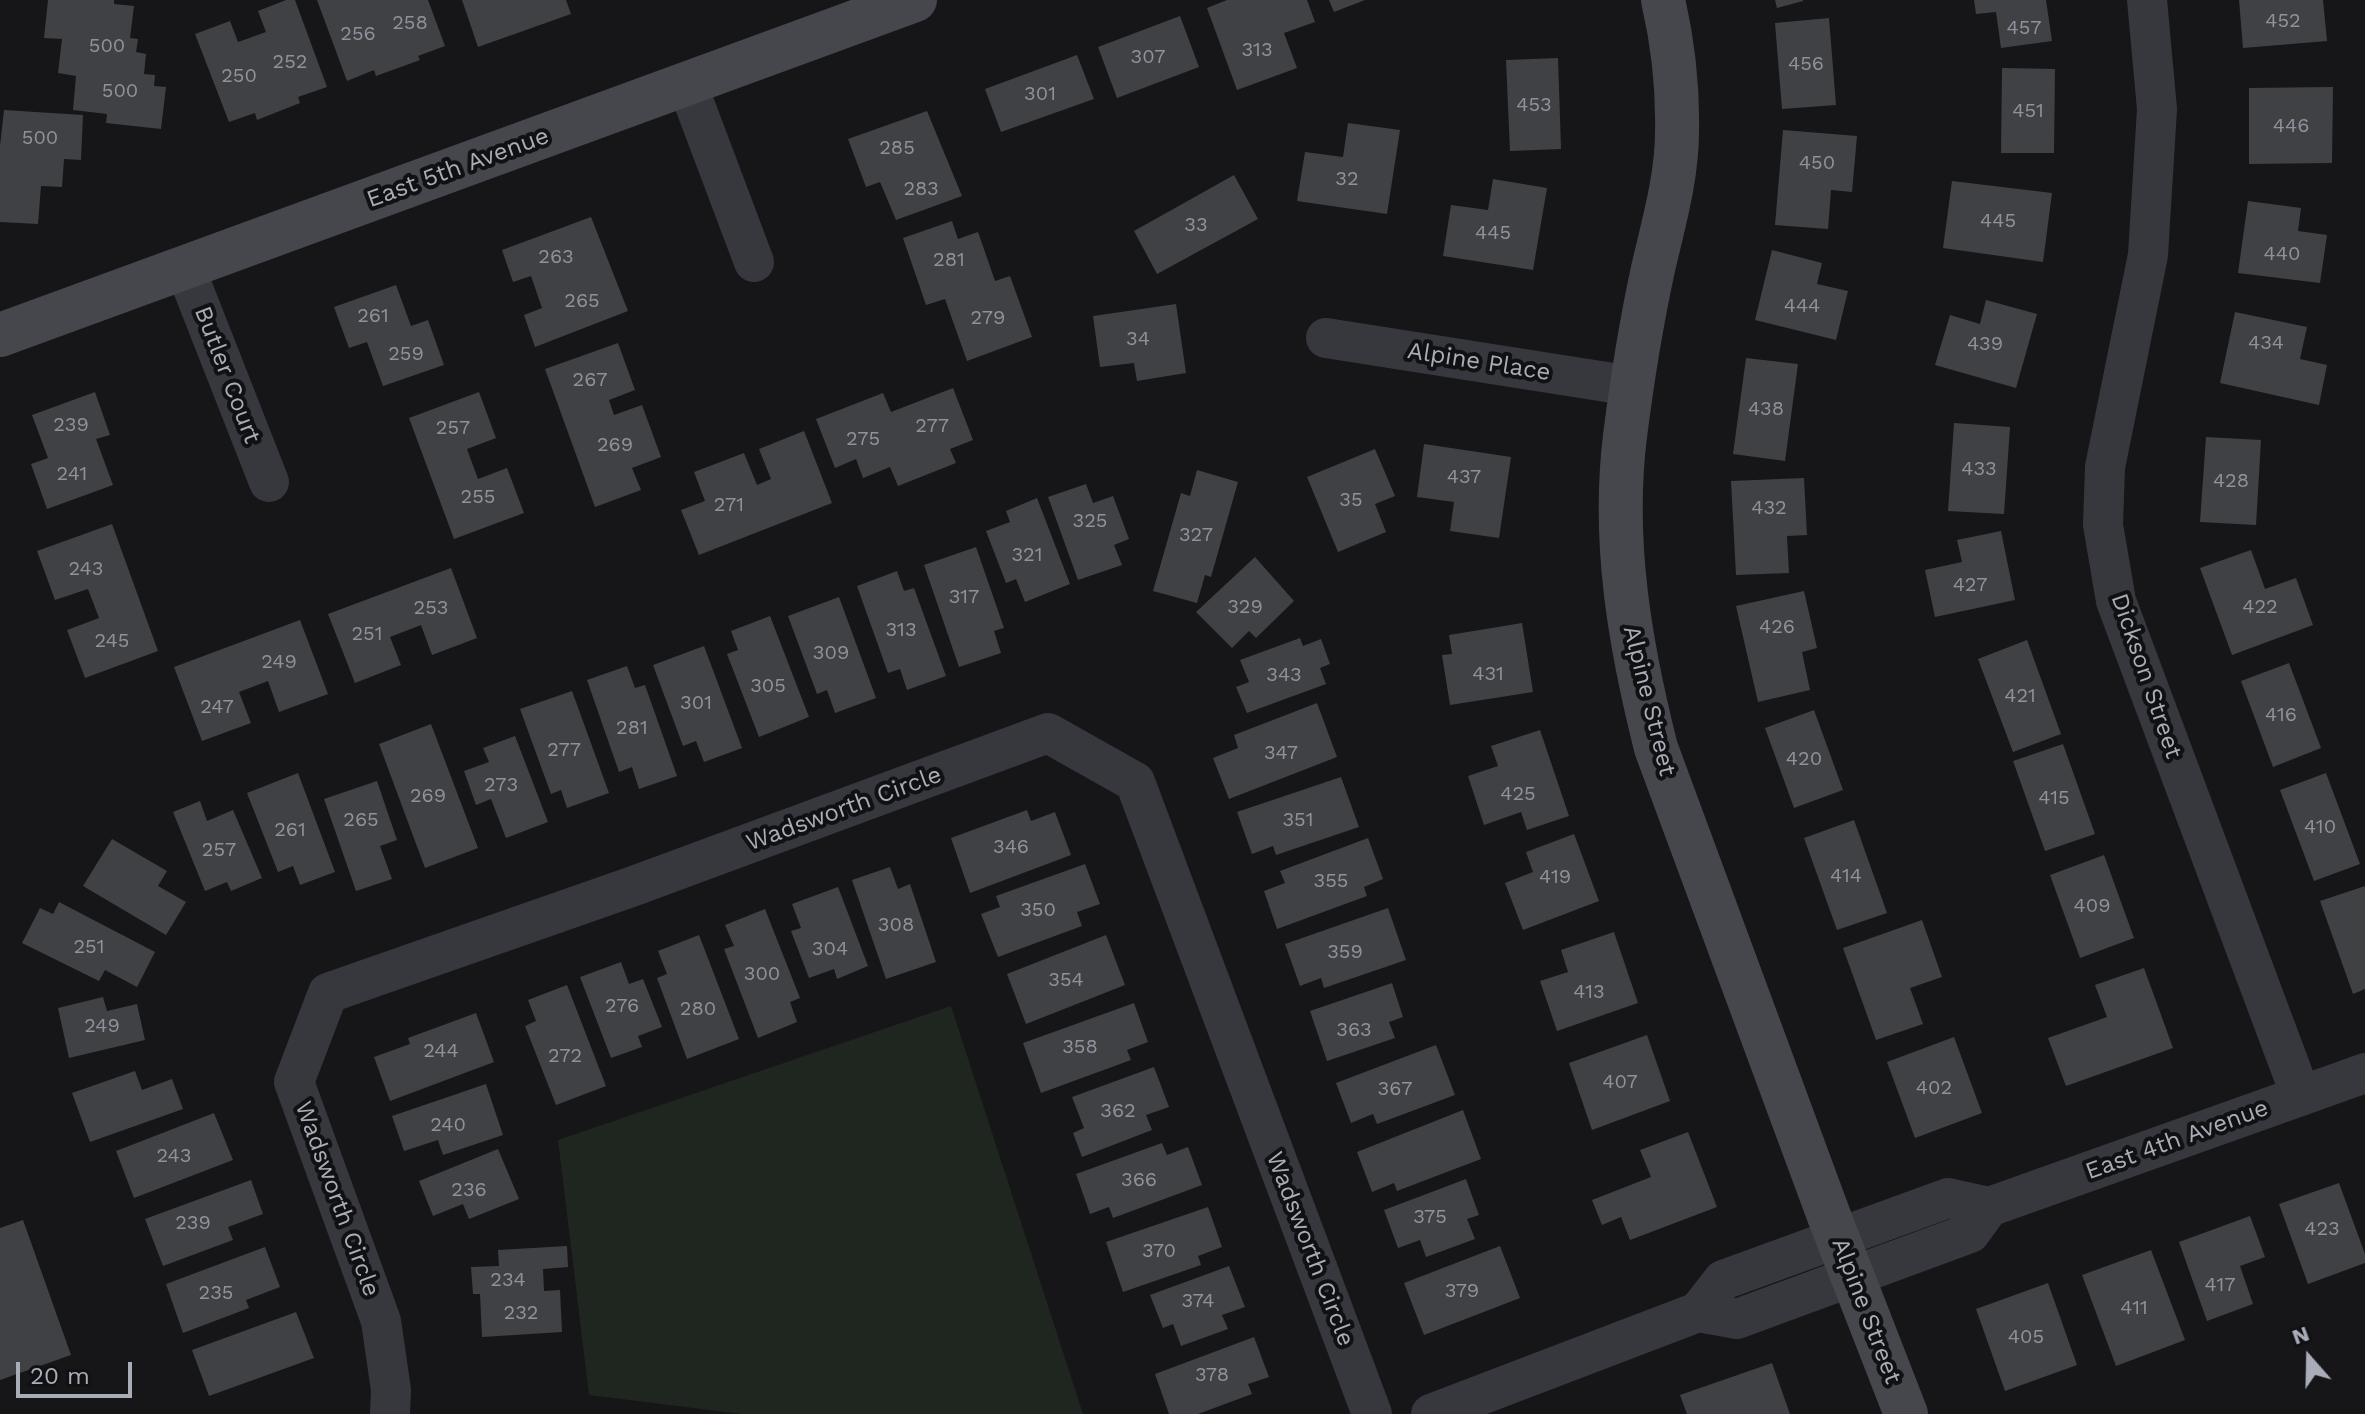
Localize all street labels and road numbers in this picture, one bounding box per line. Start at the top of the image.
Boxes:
street label: East 5th Avenue [363,122,553,214]
street label: Butler Court [188,302,266,448]
street label: Alpine Place [1405,336,1553,388]
street label: Dickson Street [2104,590,2188,762]
street label: Alpine Street [1616,623,1682,779]
street label: Wadsworth Circle [742,760,946,858]
street label: East 4th Avenue [2082,1094,2272,1186]
street label: Wadsworth Circle [288,1097,386,1301]
street label: Wadsworth Circle [1260,1148,1360,1350]
street label: Alpine Street [1825,1234,1907,1388]

